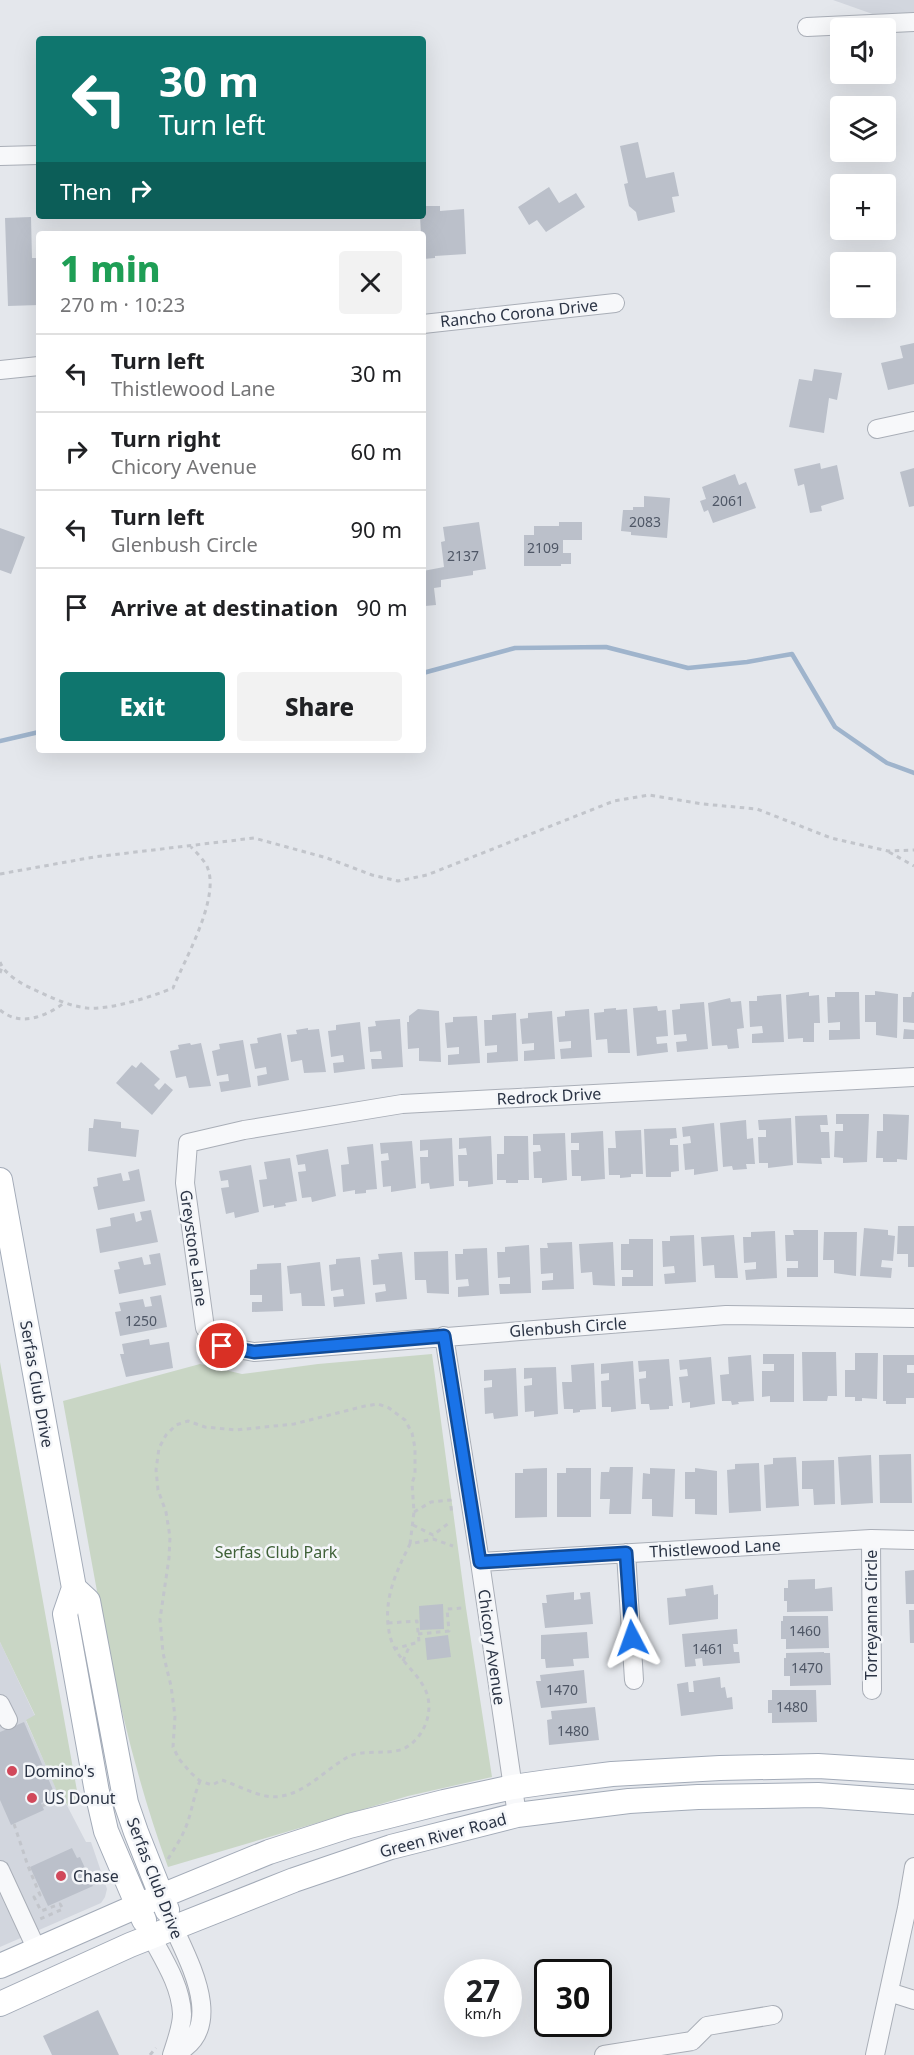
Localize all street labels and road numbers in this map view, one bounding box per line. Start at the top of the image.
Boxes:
street label: Rancho Corona Drive [439,294,599,332]
street label: Redrock Drive [496,1082,602,1110]
street label: Greystone Lane [175,1188,213,1308]
street label: Glenbush Circle [509,1312,627,1342]
street label: Serfas Club Drive [15,1319,59,1449]
street label: Thistlewood Lane [649,1534,781,1562]
street label: Torreyanna Circle [860,1550,882,1680]
street label: Chicory Avenue [473,1588,511,1706]
street label: Green River Road [377,1807,509,1863]
street label: Serfas Club Drive [122,1814,188,1942]

